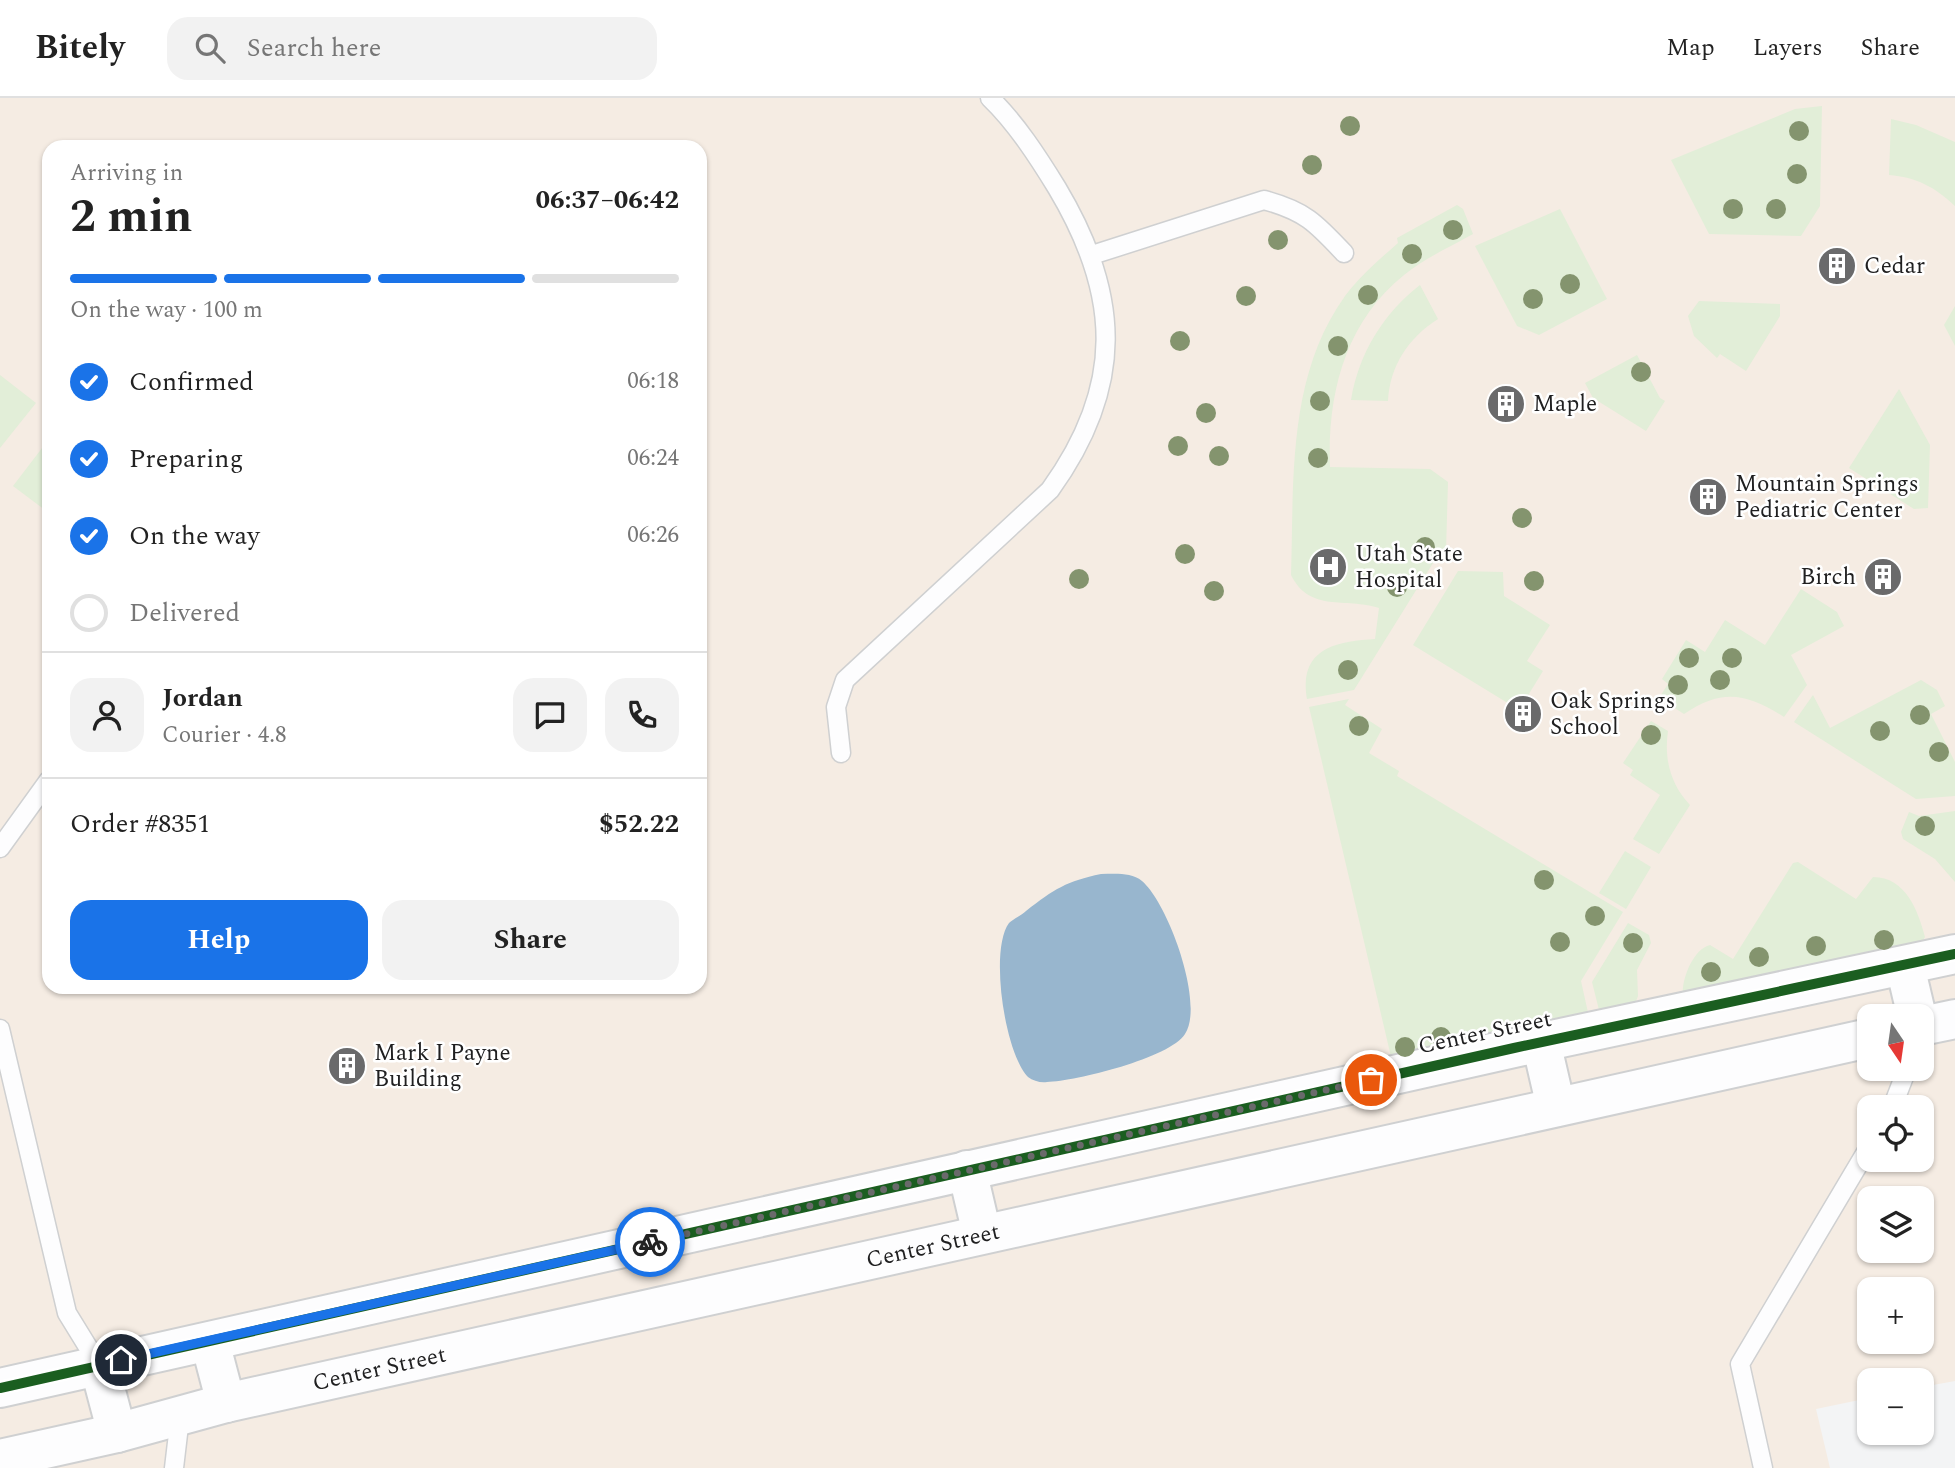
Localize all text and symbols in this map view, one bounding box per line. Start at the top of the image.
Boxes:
search box [167,17,657,80]
text: Bitely [35,23,125,73]
text: Search here [247,28,381,68]
icon: search [191,29,229,67]
text: Map [1666,30,1715,66]
text: Layers [1753,30,1823,66]
text: Share [1861,30,1920,66]
text: Arriving in [70,156,183,191]
text: 06:37–06:42 [535,180,679,220]
text: 2 min [70,182,192,252]
building icon: Cedar [1816,245,1858,287]
place label: Cedar [1864,249,1925,284]
text: On the way · 100 m [70,293,263,328]
text: Confirmed [129,362,254,402]
icon: check [70,363,108,401]
text: 06:18 [627,364,679,399]
building icon: Maple [1485,383,1527,425]
place label: Maple [1533,387,1597,422]
text: Preparing [129,439,243,479]
icon: check [70,440,108,478]
text: 06:24 [627,441,679,476]
place label: Mountain Springs Pediatric Center [1735,467,1919,528]
building icon: Mountain Springs Pediatric Center [1687,476,1729,518]
text: On the way [129,516,260,556]
icon: check [70,517,108,555]
text: 06:26 [627,518,679,553]
place label: Utah State Hospital [1355,537,1463,598]
hospital icon: Utah State Hospital [1307,546,1349,588]
building icon: Birch [1862,556,1904,598]
place label: Birch [1800,560,1856,595]
text: Delivered [129,593,240,633]
button: person [70,678,144,752]
text: Jordan [162,678,243,718]
button: chat [513,678,587,752]
button: phone [605,678,679,752]
place label: Oak Springs School [1550,684,1675,745]
building icon: Oak Springs School [1502,693,1544,735]
text: Courier · 4.8 [162,718,287,753]
text: Order #8351 [70,804,210,844]
text: $52.22 [599,804,679,844]
button: Help [70,900,368,980]
button: Share [382,900,679,980]
street label: Center Street [1415,1002,1555,1064]
north arrow [1857,1004,1934,1082]
map controls [1857,1004,1934,1445]
place label: Mark I Payne Building [374,1036,511,1097]
building icon: Mark I Payne Building [326,1045,368,1087]
pin [1341,1050,1401,1110]
icon: bag [1352,1061,1390,1099]
button: locate [1857,1095,1934,1172]
button: layers [1857,1186,1934,1263]
courier [615,1207,685,1277]
street label: Center Street [863,1214,1003,1278]
icon: bike [631,1223,669,1261]
button: + [1857,1277,1934,1354]
pin [91,1330,151,1390]
street label: Center Street [309,1337,449,1401]
icon: home [102,1341,140,1379]
button: − [1857,1368,1934,1445]

